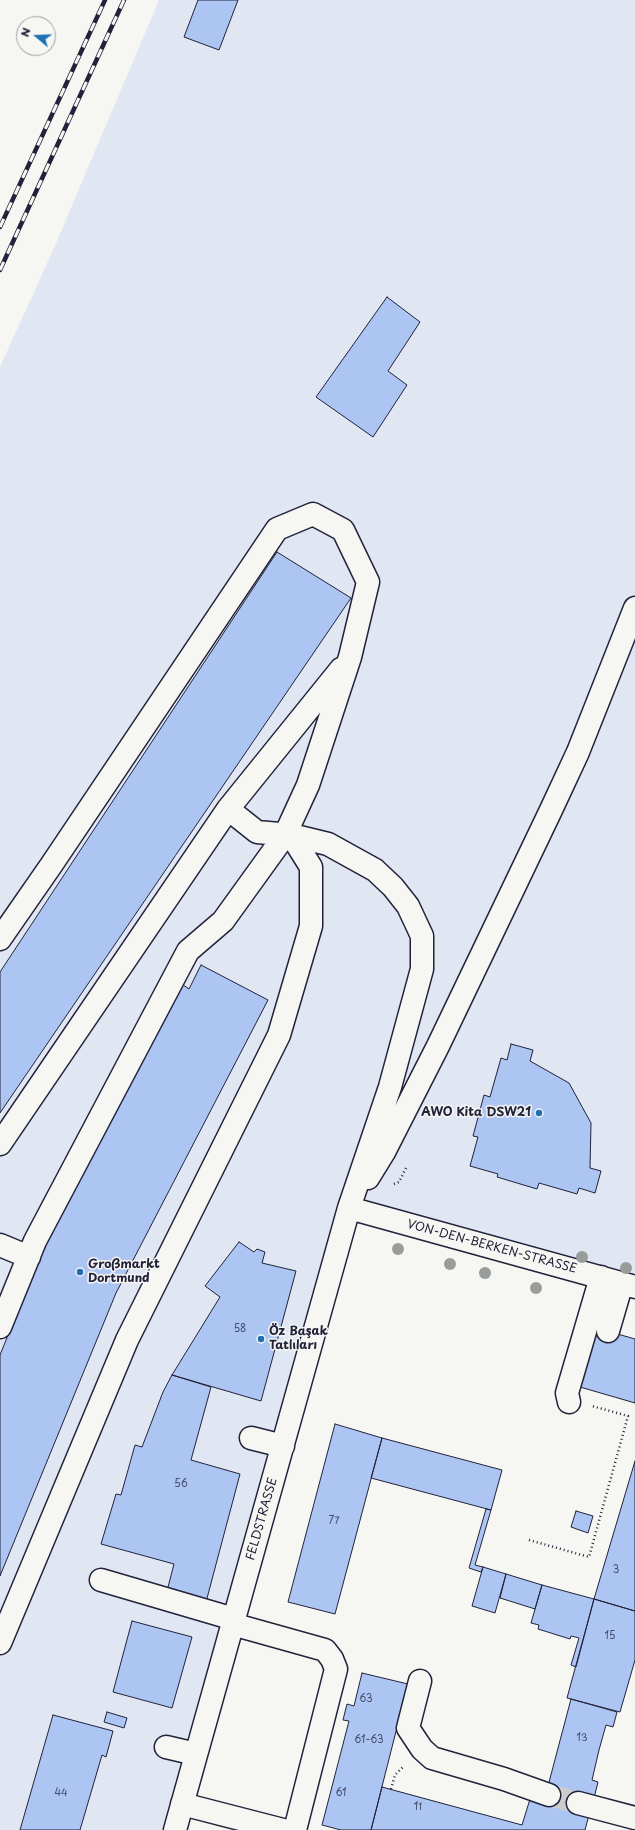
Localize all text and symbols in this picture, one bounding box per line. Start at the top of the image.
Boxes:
north arrow [16,16,56,56]
text: N [16,25,35,39]
place label: AWO Kita DSW21 [421,1106,531,1120]
marker: AWO Kita DSW21 [534,1108,544,1118]
street label: VON-DEN-BERKEN-STRASSE [406,1217,578,1277]
place label: Großmarkt Dortmund [88,1258,160,1286]
marker: Großmarkt Dortmund [75,1267,85,1277]
house number: 58 [234,1323,246,1335]
place label: Öz Başak Tatlıları [269,1325,328,1353]
marker: Öz Başak Tatlıları [256,1334,266,1344]
street label: FELDSTRASSE [243,1476,281,1562]
house number: 56 [174,1478,188,1490]
house number: 77 [328,1515,340,1527]
house number: 3 [613,1564,619,1576]
house number: 15 [605,1630,615,1642]
house number: 63 [359,1693,373,1705]
house number: 13 [576,1732,588,1744]
house number: 61-63 [354,1734,384,1746]
house number: 44 [54,1787,68,1799]
house number: 61 [335,1787,347,1799]
house number: 11 [414,1801,422,1813]

